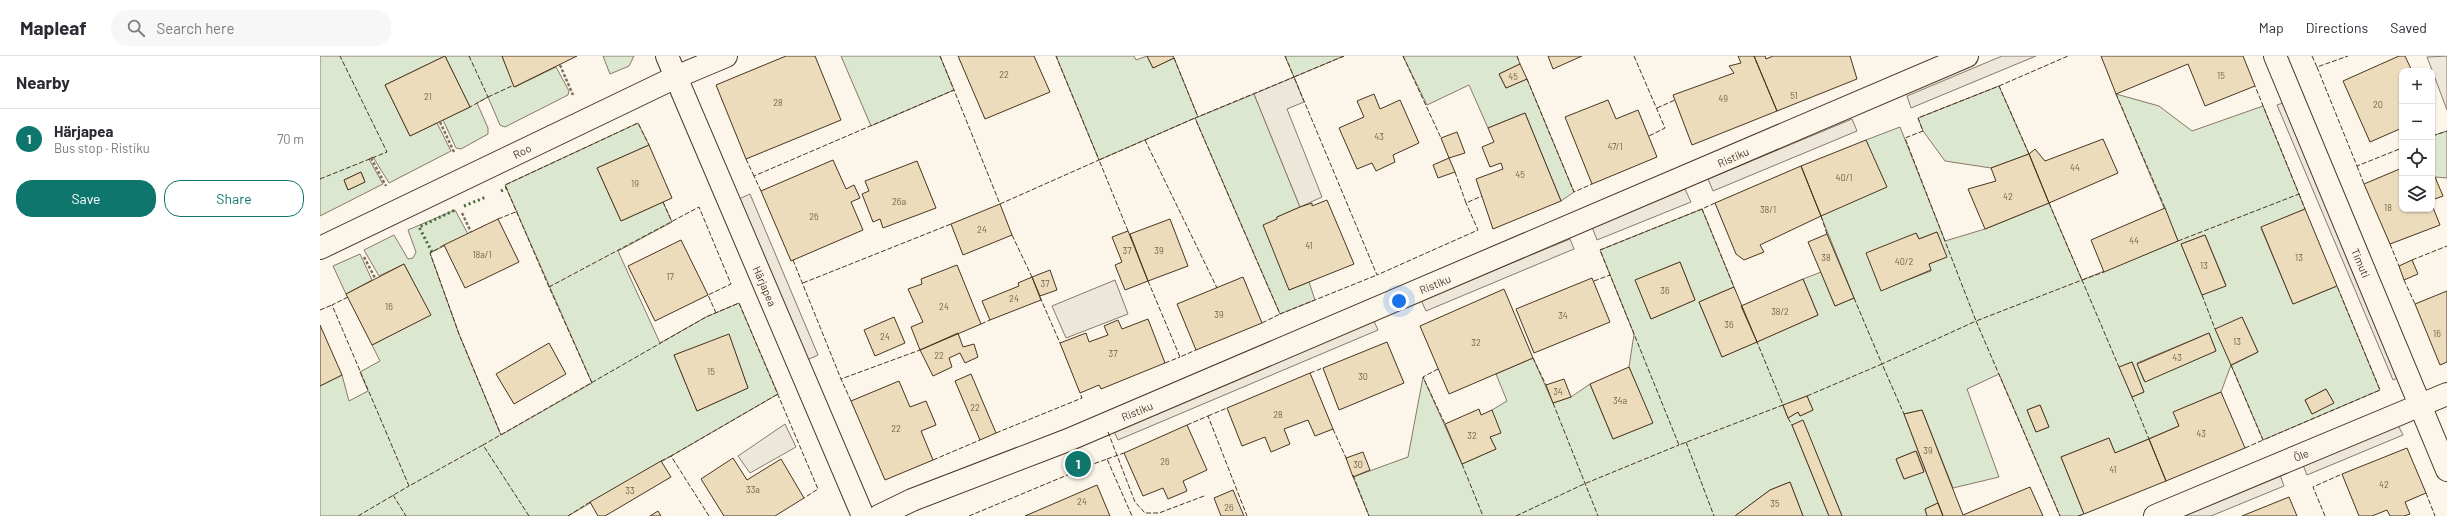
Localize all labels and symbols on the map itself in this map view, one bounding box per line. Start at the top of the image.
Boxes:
house number: 22 [999,69,1009,80]
house number: 15 [2217,70,2225,81]
house number: 45 [1508,71,1518,82]
house number: 51 [1790,90,1798,101]
house number: 21 [424,91,432,102]
house number: 49 [1718,93,1728,104]
house number: 28 [773,97,783,108]
house number: 20 [2373,99,2383,110]
house number: 43 [1374,131,1384,142]
street label: Roo [511,141,533,161]
house number: 47/1 [1607,141,1623,152]
street label: Ristiku [1715,144,1751,170]
house number: 44 [2070,162,2080,173]
house number: 45 [1515,169,1525,180]
house number: 40/1 [1836,172,1852,183]
house number: 19 [631,178,639,189]
house number: 42 [2003,191,2013,202]
house number: 26a [892,196,906,207]
house number: 18 [2384,202,2392,213]
house number: 38/1 [1760,204,1776,215]
house number: 26 [809,211,819,222]
house number: 24 [977,224,987,235]
house number: 44 [2129,235,2139,246]
house number: 41 [1305,240,1313,251]
house number: 37 [1123,245,1132,256]
house number: 39 [1154,245,1164,256]
street label: Timuti [2349,246,2373,280]
house number: 18a/1 [472,249,492,260]
house number: 38 [1821,252,1831,263]
house number: 13 [2295,252,2303,263]
house number: 40/2 [1895,256,1913,267]
house number: 13 [2200,260,2208,271]
street label: Härjapea [751,264,779,308]
house number: 17 [666,271,674,282]
street label: Ristiku [1417,272,1453,296]
house number: 37 [1041,278,1050,289]
house number: 36 [1660,285,1670,296]
your location [1389,291,1409,311]
house number: 24 [1009,293,1019,304]
house number: 16 [385,301,393,312]
house number: 24 [939,301,949,312]
house number: 38/2 [1771,306,1789,317]
house number: 39 [1214,309,1224,320]
house number: 34 [1558,310,1568,321]
house number: 36 [1724,319,1734,330]
house number: 16 [2433,328,2441,339]
house number: 24 [880,331,890,342]
house number: 13 [2233,336,2241,347]
house number: 32 [1471,337,1481,348]
house number: 37 [1109,348,1118,359]
house number: 22 [934,350,944,361]
house number: 43 [2172,352,2182,363]
house number: 15 [707,366,715,377]
house number: 30 [1358,371,1368,382]
house number: 34 [1553,386,1563,397]
house number: 34a [1613,395,1627,406]
street label: Ristiku [1119,399,1155,423]
house number: 22 [970,402,980,413]
house number: 28 [1273,409,1283,420]
house number: 22 [891,423,901,434]
house number: 43 [2196,428,2206,439]
house number: 32 [1467,430,1477,441]
house number: 39 [1923,445,1933,456]
street label: Õle [2291,446,2311,464]
pin: 1 [1065,449,1091,479]
house number: 26 [1160,456,1170,467]
house number: 30 [1353,459,1363,470]
house number: 41 [2109,464,2117,475]
house number: 42 [2379,479,2389,490]
house number: 33a [746,484,760,495]
house number: 33 [625,485,635,496]
house number: 24 [1077,496,1087,507]
house number: 35 [1770,498,1780,509]
house number: 26 [1224,502,1234,513]

